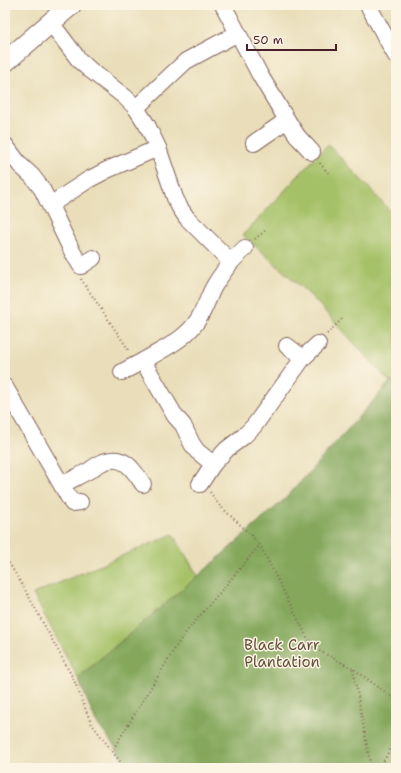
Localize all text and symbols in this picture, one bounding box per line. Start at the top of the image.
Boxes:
scale bar [247,26,336,52]
text: 50 m [253,32,283,48]
park label: Black Carr Plantation [244,635,320,672]

